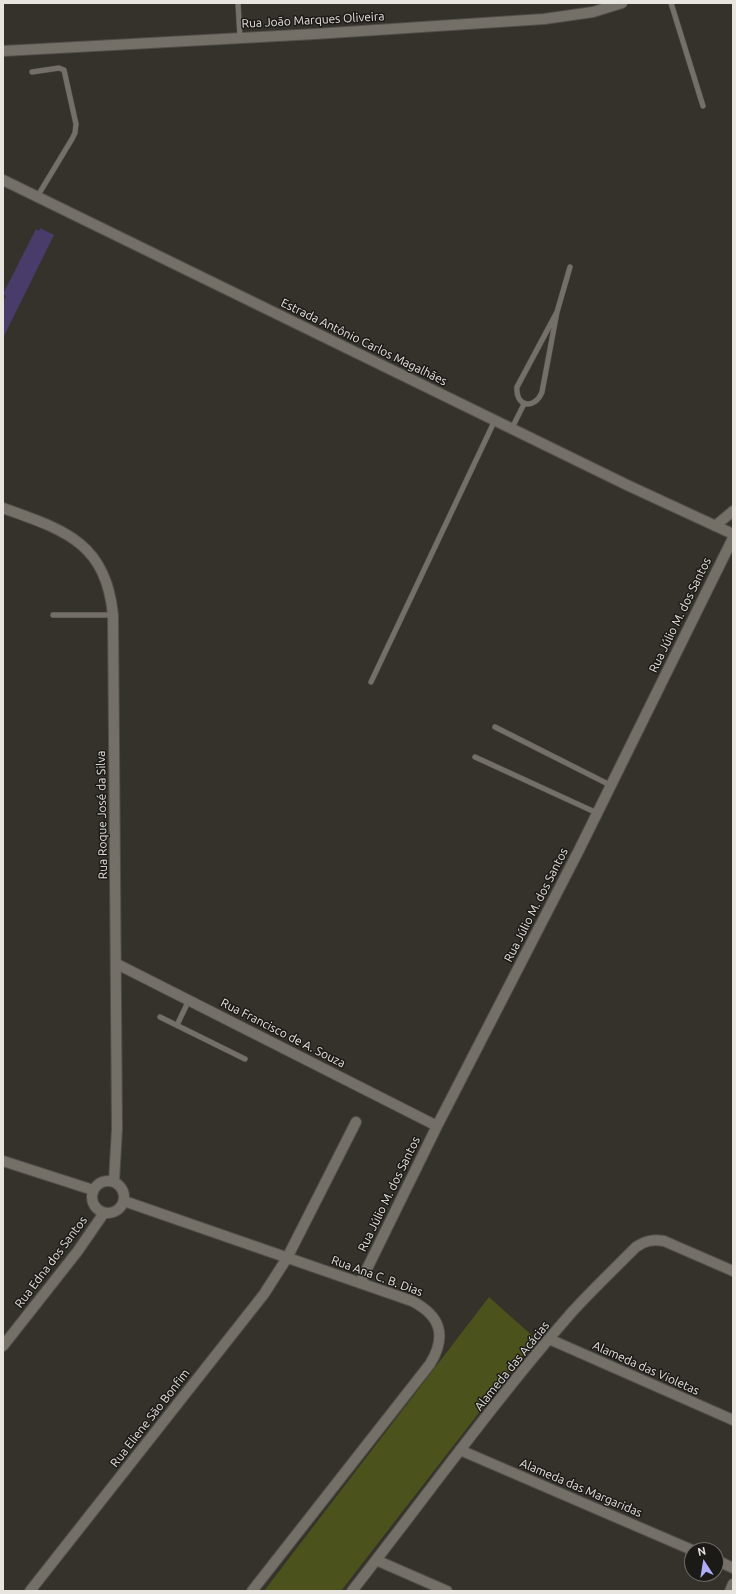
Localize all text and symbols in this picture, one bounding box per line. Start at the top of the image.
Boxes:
street label: Rua João Marques Oliveira [241,9,385,31]
street label: Estrada Antônio Carlos Magalhães [279,295,449,389]
street label: Rua Júlio M. dos Santos [646,555,714,675]
street label: Rua Roque José da Silva [94,751,110,879]
street label: Rua Júlio M. dos Santos [501,846,571,964]
street label: Rua Francisco de A. Souza [218,995,348,1071]
street label: Rua Júlio M. dos Santos [355,1134,423,1254]
street label: Rua Edna dos Santos [12,1213,90,1311]
street label: Rua Ana C. B. Dias [329,1253,425,1299]
street label: Alameda das Acácias [472,1319,552,1413]
street label: Alameda das Violetas [591,1338,701,1398]
street label: Rua Eliene São Bonfim [107,1366,193,1470]
street label: Alameda das Margaridas [518,1456,644,1520]
north arrow [684,1542,724,1582]
text: N [696,1545,707,1558]

